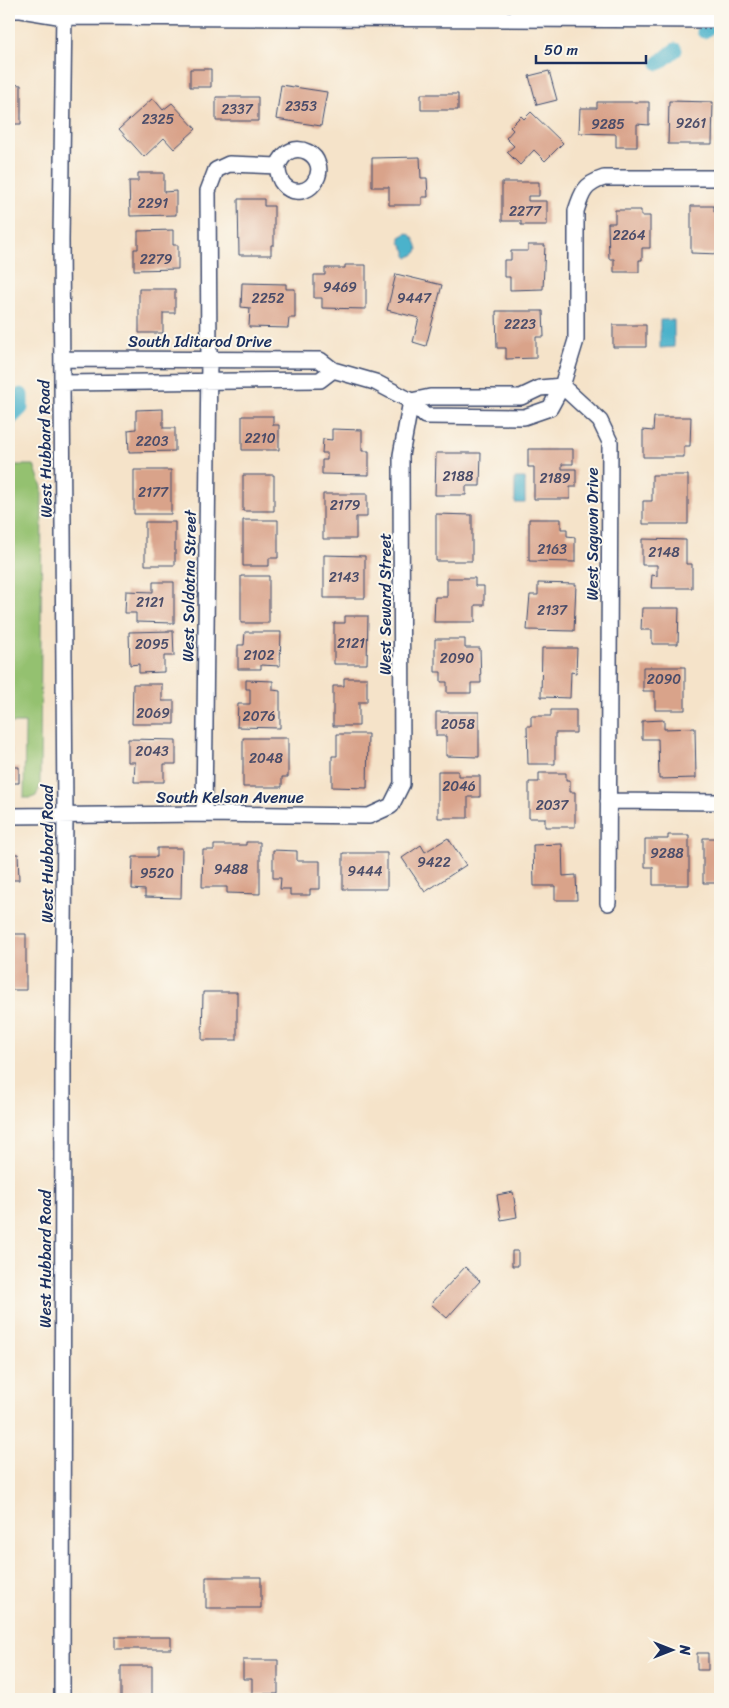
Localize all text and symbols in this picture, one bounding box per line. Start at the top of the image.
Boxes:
scale bar [536,32,646,64]
text: 50 m [544,37,579,63]
house number: 2353 [285,94,317,119]
house number: 2337 [221,97,254,122]
house number: 2325 [142,107,175,132]
house number: 9261 [676,111,706,136]
house number: 9285 [591,112,625,137]
house number: 2291 [138,191,168,216]
house number: 2277 [509,199,542,224]
house number: 2264 [613,223,646,248]
house number: 2279 [140,247,173,272]
house number: 9469 [323,275,357,300]
house number: 2252 [252,286,284,311]
house number: 9447 [397,286,432,311]
house number: 2223 [504,312,536,337]
street label: South Iditarod Drive [128,327,272,356]
street label: West Hubbard Road [29,378,61,518]
house number: 2210 [244,426,276,451]
house number: 2203 [136,429,169,454]
house number: 2188 [443,464,474,489]
house number: 2189 [539,466,571,491]
street label: West Sagwon Drive [578,467,607,601]
house number: 2177 [138,480,169,505]
house number: 2179 [330,493,361,518]
street label: West Soldotna Street [173,509,205,662]
street label: West Seward Street [371,533,400,675]
house number: 2163 [537,537,567,562]
house number: 2148 [648,540,680,565]
house number: 2143 [329,565,360,590]
house number: 2121 [136,590,164,615]
house number: 2137 [537,598,568,623]
house number: 2121 [337,631,365,656]
house number: 2095 [135,632,169,657]
house number: 2102 [243,643,275,668]
house number: 2090 [440,646,474,671]
house number: 2090 [647,667,681,692]
house number: 2069 [136,701,170,726]
house number: 2076 [243,704,275,729]
house number: 2058 [441,712,476,737]
house number: 2043 [135,739,169,764]
house number: 2048 [249,746,284,771]
house number: 2046 [442,774,476,799]
street label: South Kelsan Avenue [156,783,304,812]
street label: West Hubbard Road [33,784,62,923]
house number: 2037 [536,793,569,818]
house number: 9288 [650,841,684,866]
house number: 9422 [417,850,451,875]
house number: 9488 [214,857,249,882]
house number: 9444 [348,859,383,884]
house number: 9520 [140,861,174,886]
street label: West Hubbard Road [31,1189,60,1328]
north arrow [646,1626,696,1676]
text: N [672,1644,697,1655]

